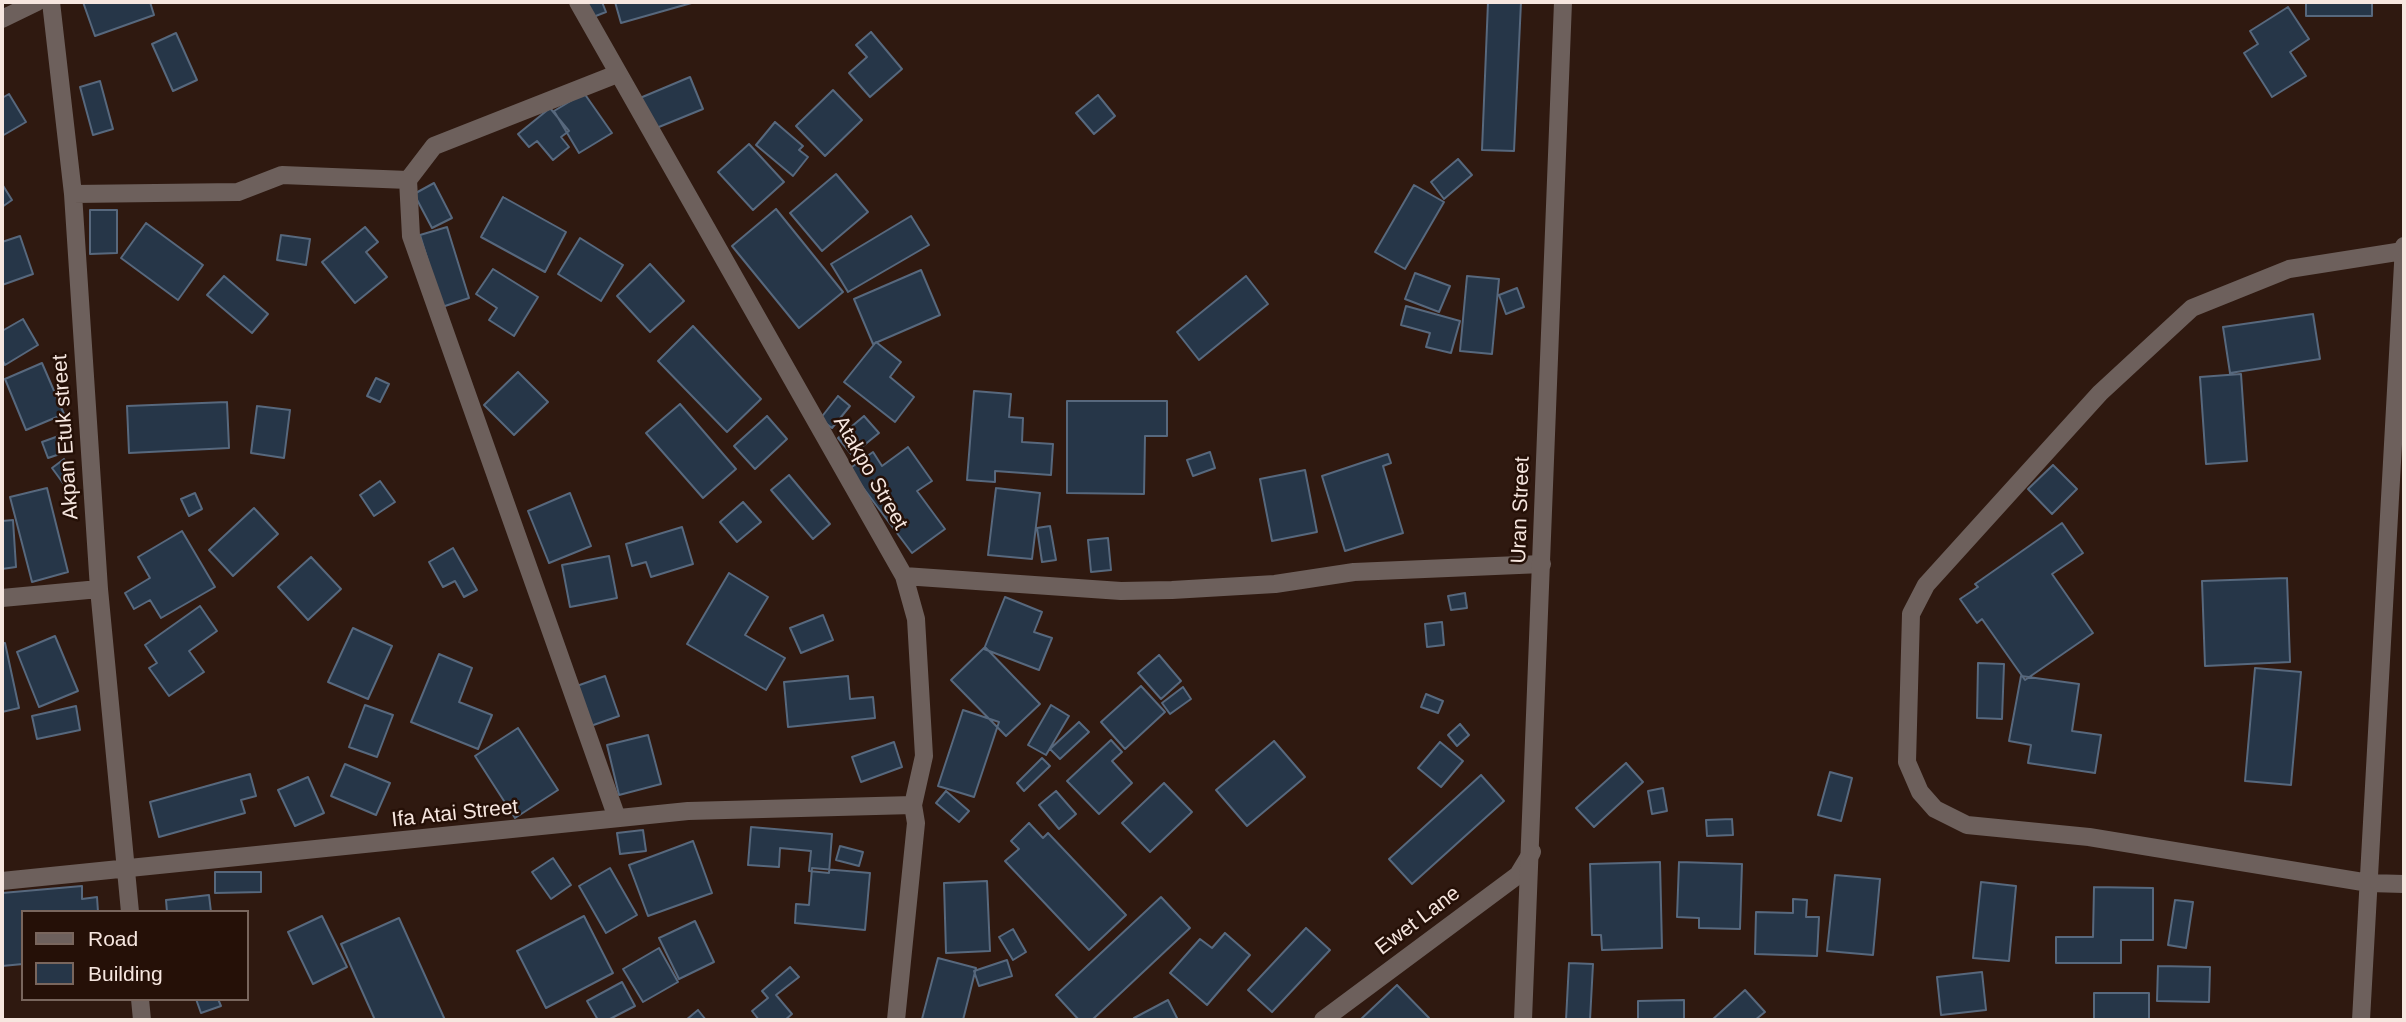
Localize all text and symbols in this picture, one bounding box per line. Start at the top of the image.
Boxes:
street label: Akpan Etuk street [48,353,84,521]
street label: Atakpo Street [827,412,913,534]
street label: Uran Street [1507,456,1535,564]
street label: Ifa Atai Street [390,795,520,833]
street label: Ewet Lane [1371,881,1465,961]
legend [21,910,248,1001]
text: Road [88,927,138,950]
text: Building [88,962,163,985]

